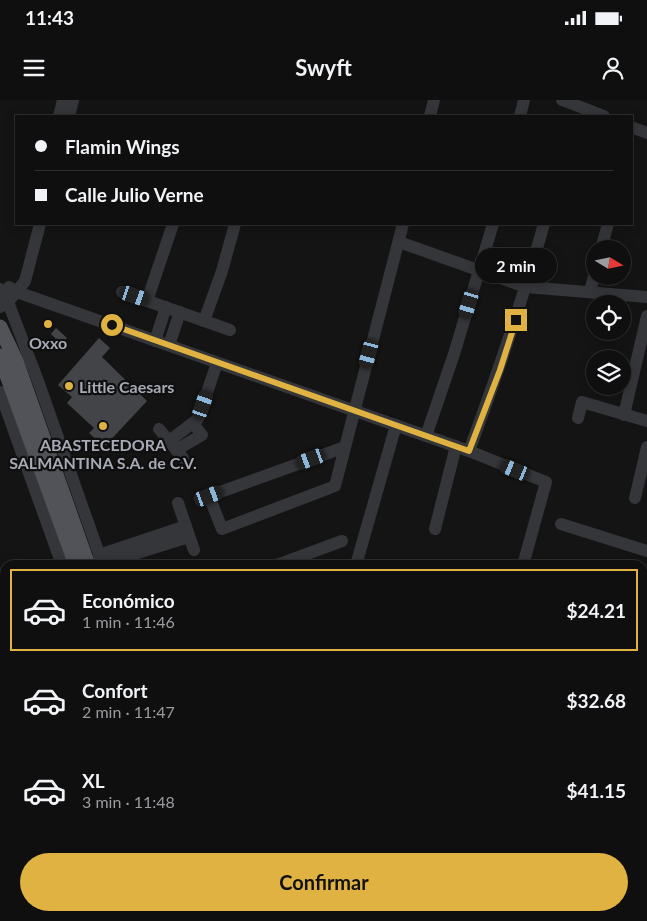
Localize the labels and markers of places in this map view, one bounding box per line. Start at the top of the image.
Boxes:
marker: Oxxo [42,318,54,330]
place label: Oxxo [29,333,67,352]
place label: Little Caesars [79,377,174,396]
marker: Little Caesars [63,380,75,392]
marker: ABASTECEDORA SALMANTINA S.A. de C.V. [97,420,109,432]
place label: ABASTECEDORA SALMANTINA S.A. de C.V. [9,435,197,472]

